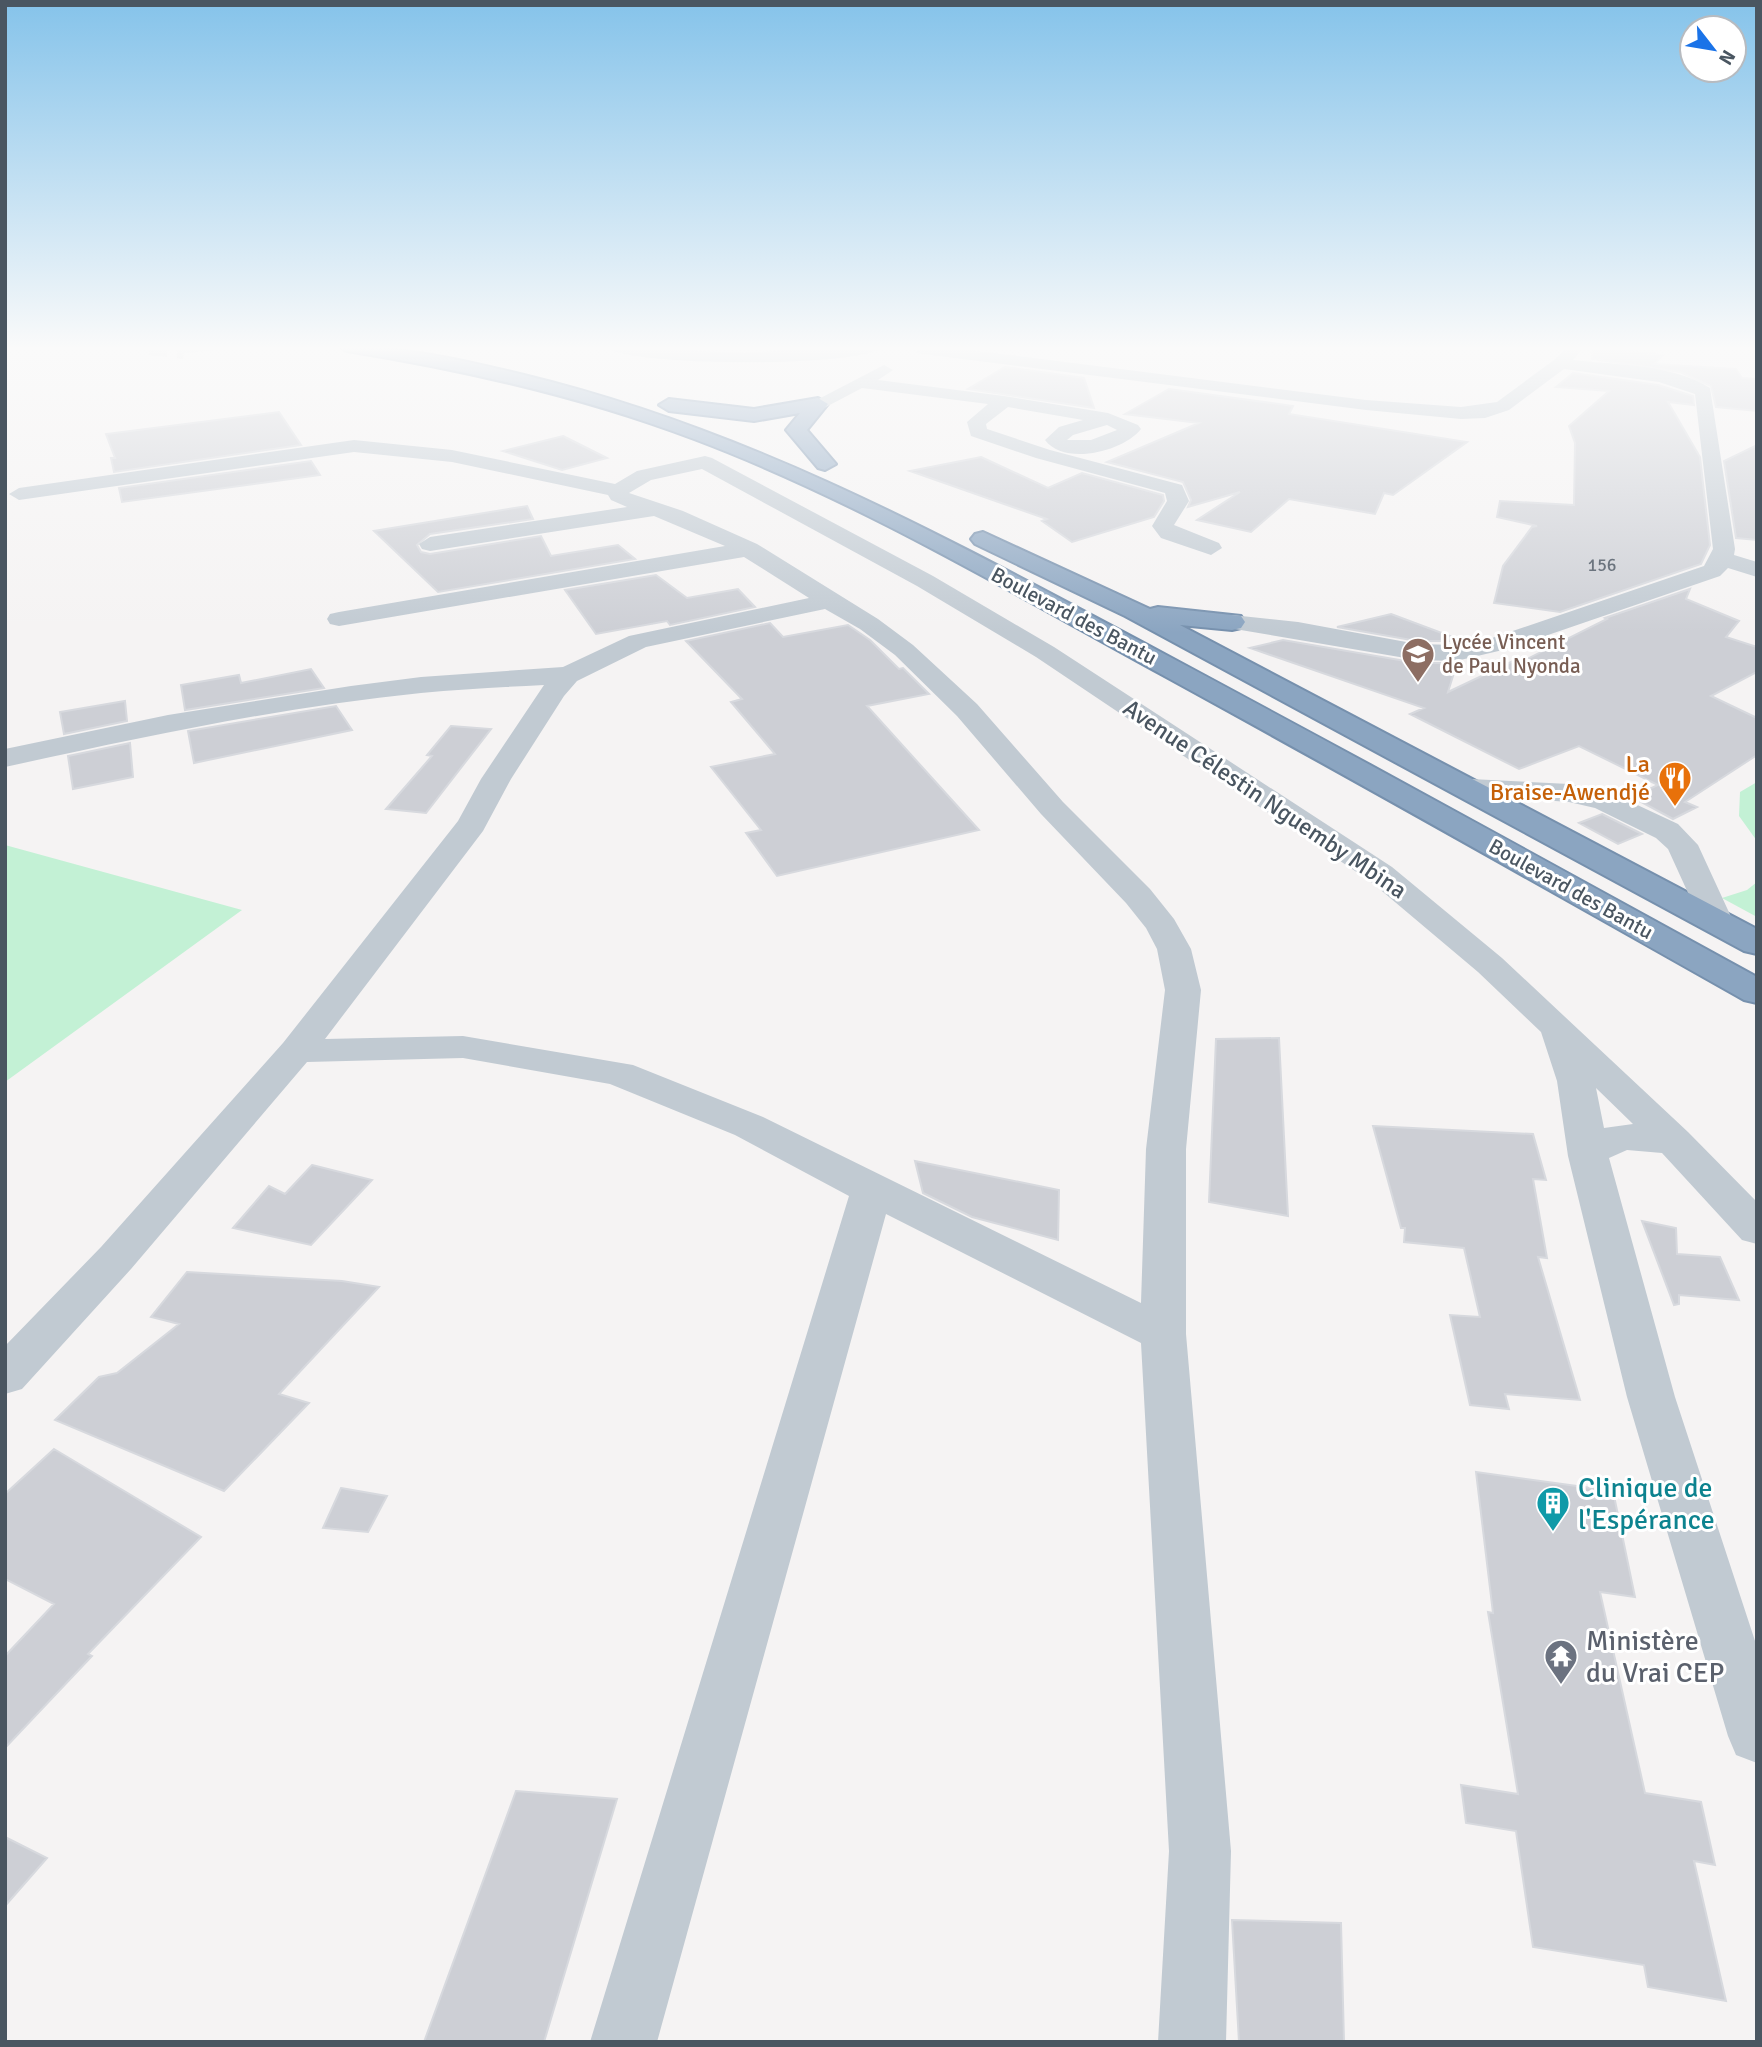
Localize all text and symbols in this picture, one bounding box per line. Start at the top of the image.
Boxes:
north arrow [1678,14,1748,84]
text: N [1713,45,1740,69]
house number: 156 [1587,554,1617,576]
street label: Boulevard des Bantu [987,561,1161,671]
place label: Lycée Vincent de Paul Nyonda [1442,629,1581,679]
school or university icon: Lycée Vincent de Paul Nyonda [1399,635,1437,684]
street label: Avenue Célestin Nguemby Mbina [1117,693,1413,905]
place label: La Braise-Awendjé [1490,749,1650,807]
restaurant icon: La Braise-Awendjé [1656,759,1694,808]
street label: Boulevard des Bantu [1484,833,1658,945]
place label: Clinique de l'Espérance [1578,1471,1715,1537]
building icon: Clinique de l'Espérance [1534,1484,1572,1533]
place label: Ministère du Vrai CEP [1586,1624,1724,1690]
temple icon: Ministère du Vrai CEP [1542,1637,1580,1686]

